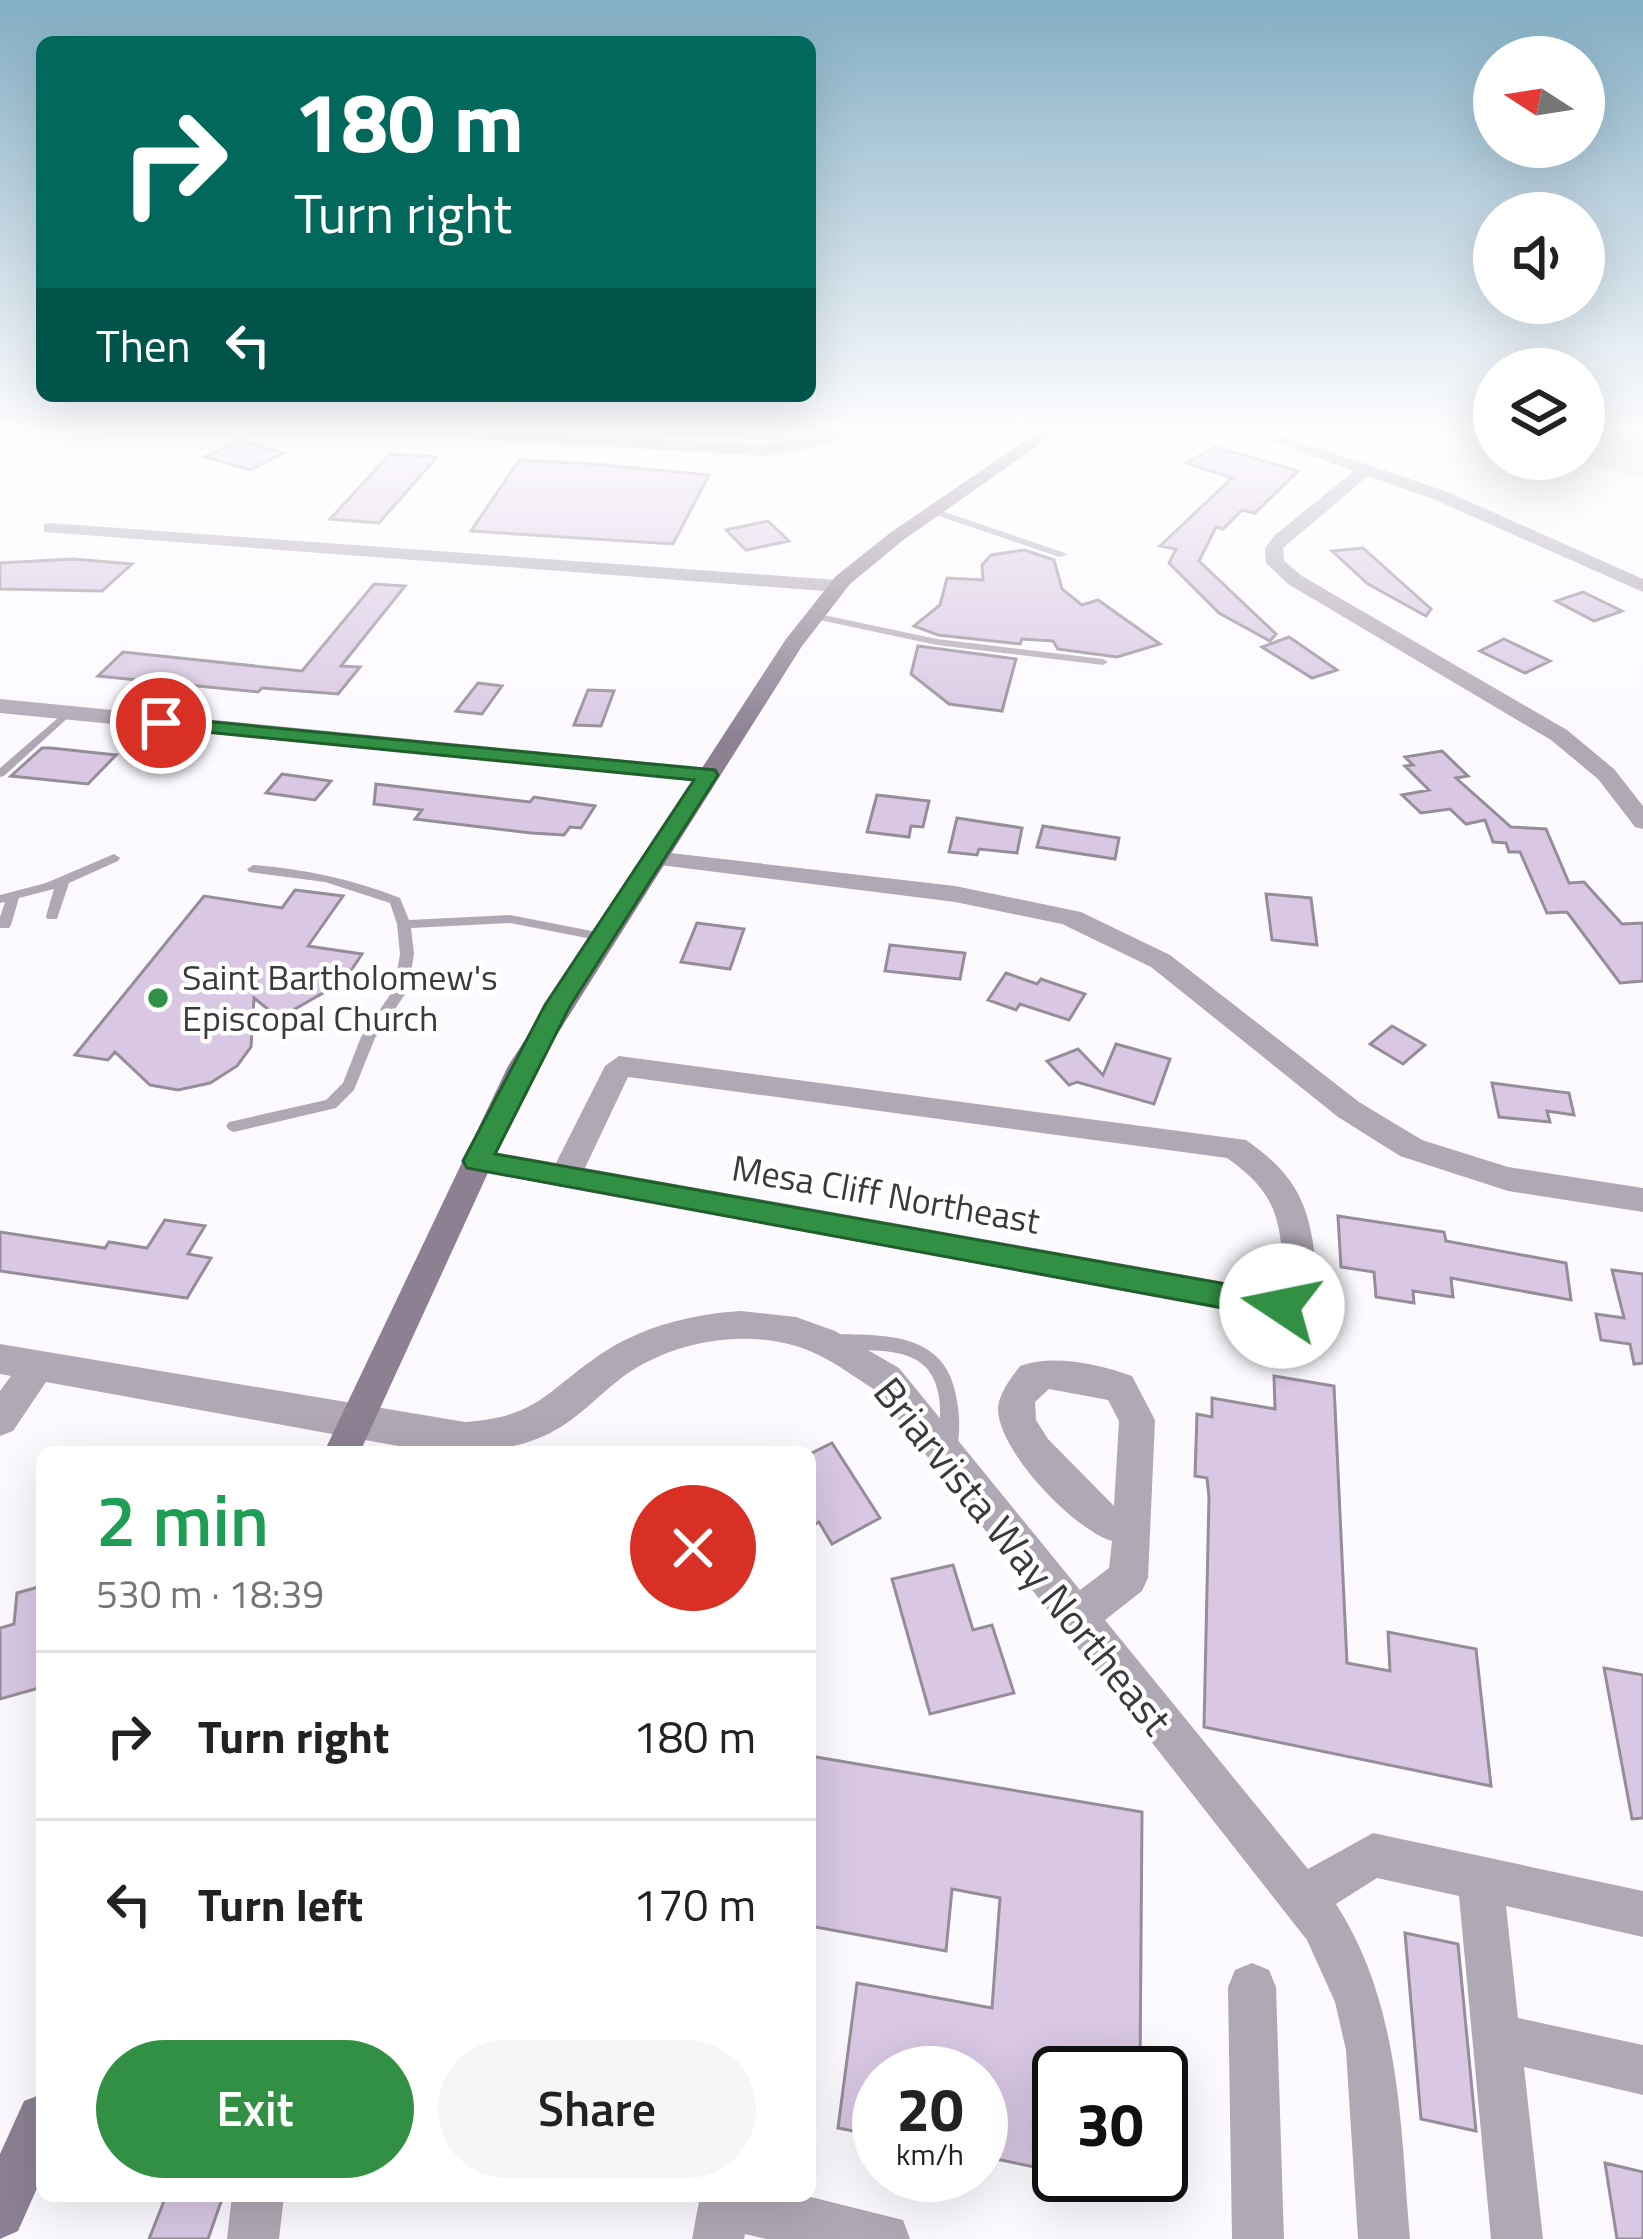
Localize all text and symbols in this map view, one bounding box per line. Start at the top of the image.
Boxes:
north arrow [1473,36,1605,168]
map controls [1473,36,1605,480]
text: 180 m [294,57,524,185]
icon: right [96,84,252,240]
text: Turn right [294,172,512,254]
button: sound [1473,192,1605,324]
text: Then [96,311,191,379]
icon: left [215,312,281,378]
button: layers [1473,348,1605,480]
pin [110,672,212,774]
icon: arrive [128,690,194,756]
place label: Saint Bartholomew's Episcopal Church [182,949,498,1045]
marker: Saint Bartholomew's Episcopal Church [145,985,171,1011]
street label: Mesa Cliff Northeast [728,1139,1045,1248]
position arrow [1219,1243,1345,1369]
street label: Briarvista Way Northeast [859,1362,1189,1749]
text: 2 min [96,1464,269,1574]
button: close [630,1485,756,1611]
text: 530 m · 18:39 [96,1564,324,1623]
text: Turn right [198,1702,389,1770]
text: 180 m [633,1702,756,1770]
icon: right [96,1703,162,1769]
text: Turn left [198,1870,363,1938]
text: 170 m [633,1870,756,1938]
icon: left [96,1871,162,1937]
button: Exit [96,2040,414,2178]
button: Share [438,2040,756,2178]
speed limit sign: 30 [1032,2046,1188,2202]
text: 20 [896,2063,964,2154]
text: km/h [896,2131,964,2177]

